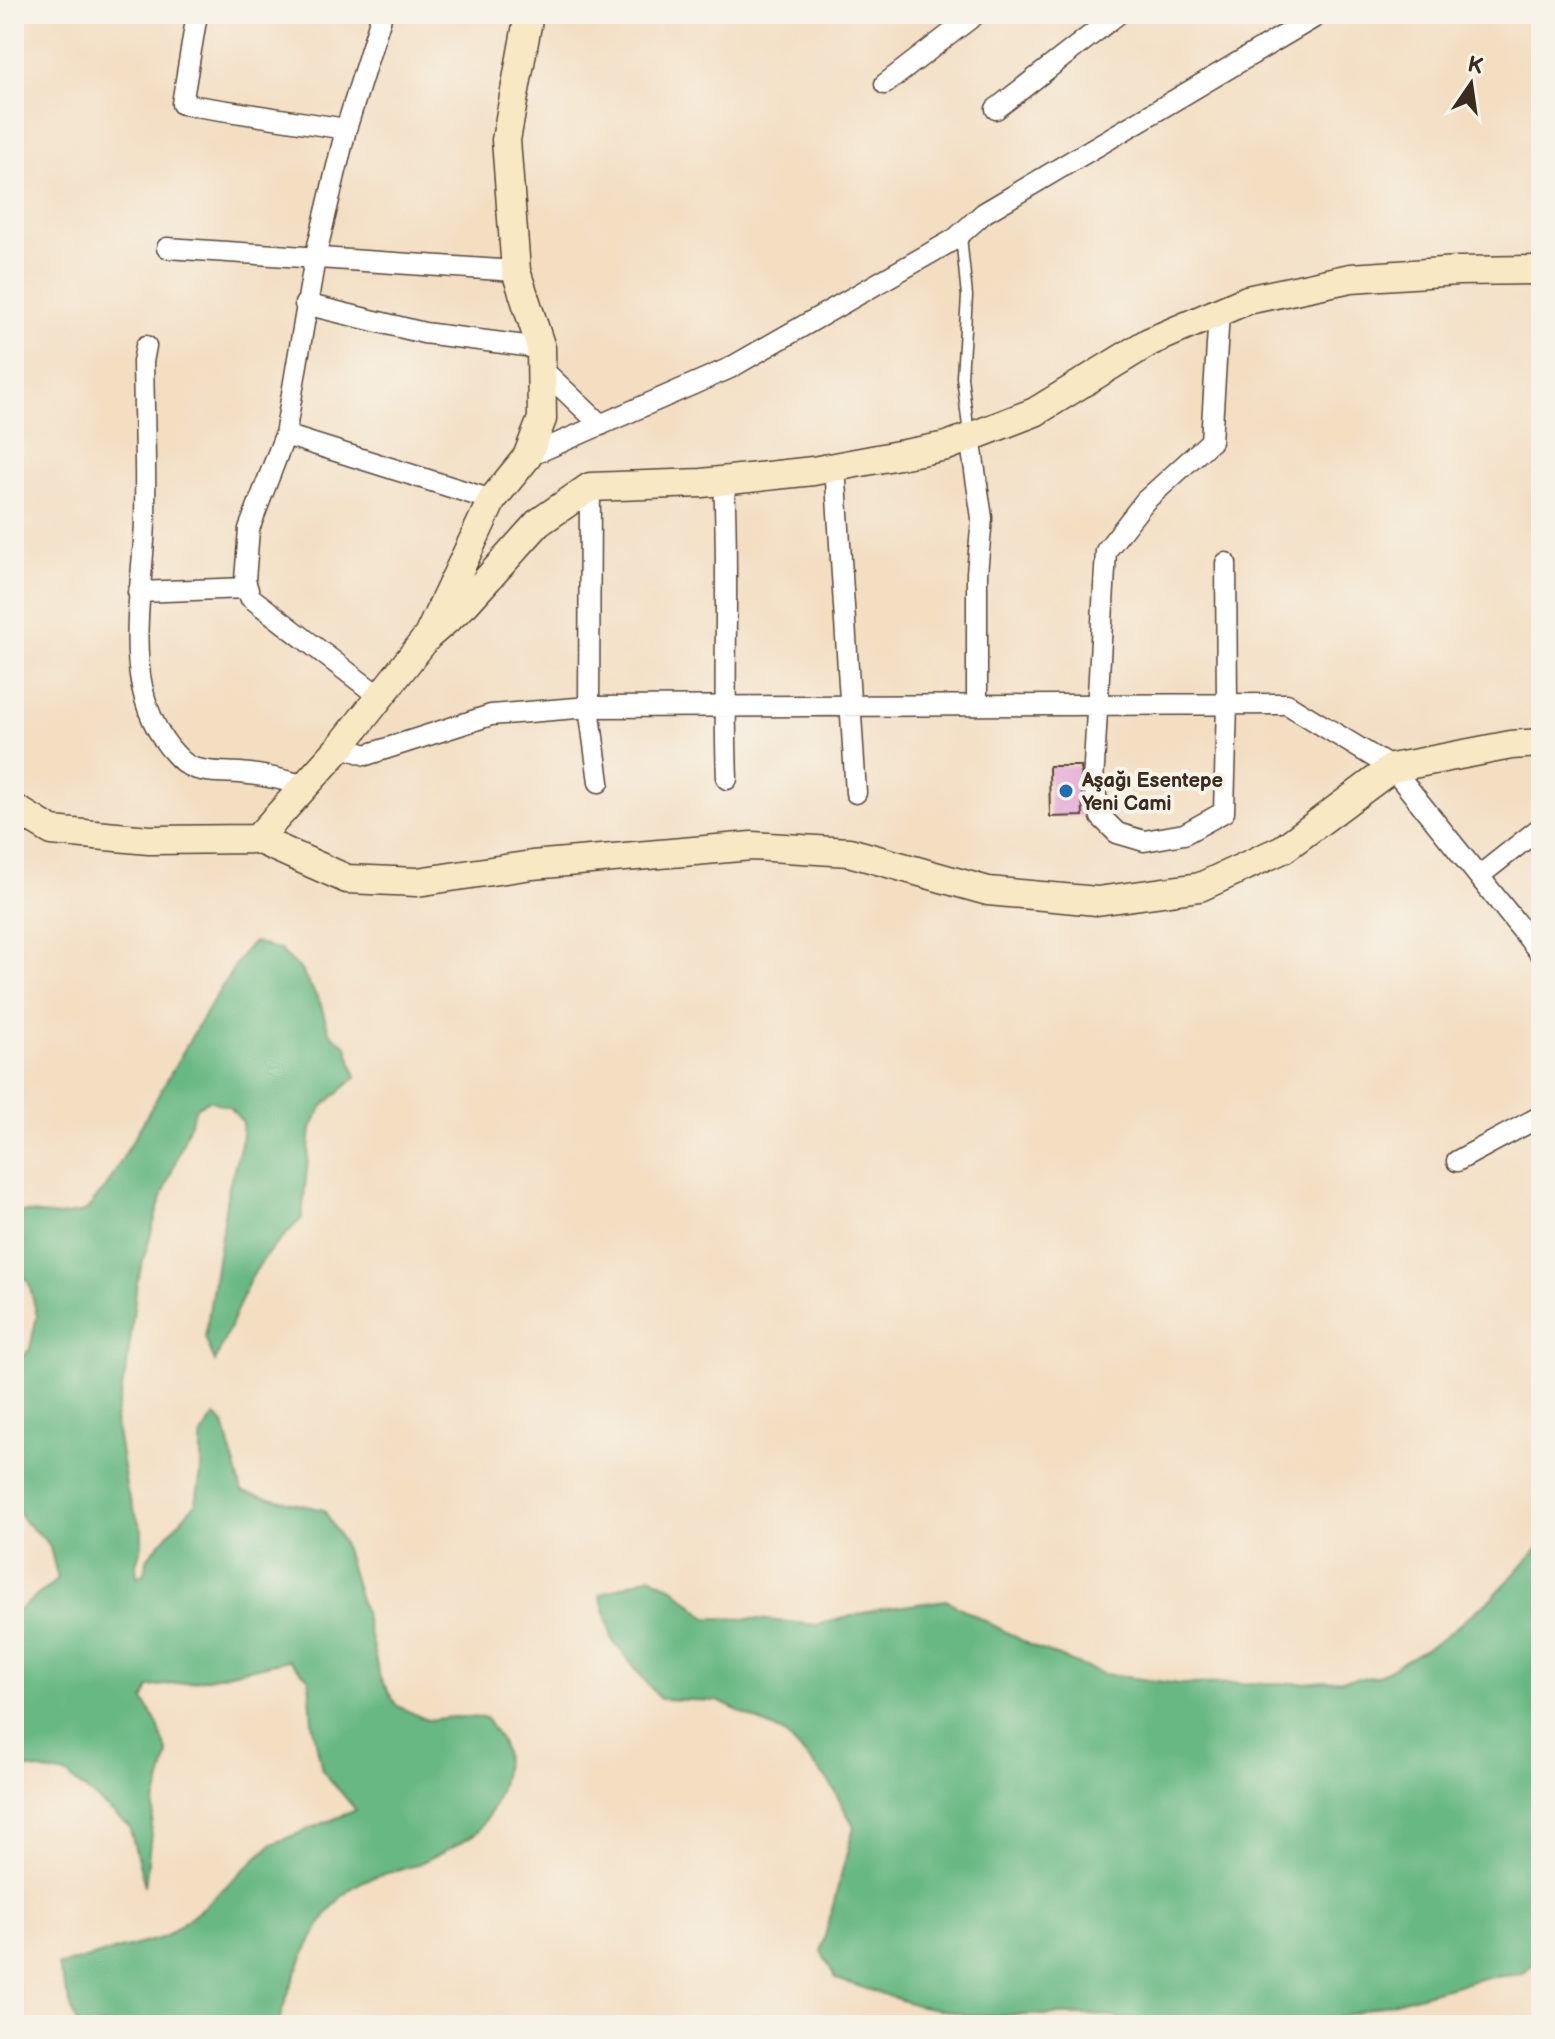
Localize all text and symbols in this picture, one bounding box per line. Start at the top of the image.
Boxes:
north arrow [1431,44,1511,124]
text: K [1465,51,1486,81]
place label: Aşağı Esentepe Yeni Cami [1081,769,1223,816]
marker: Aşağı Esentepe Yeni Cami [1057,782,1075,800]

